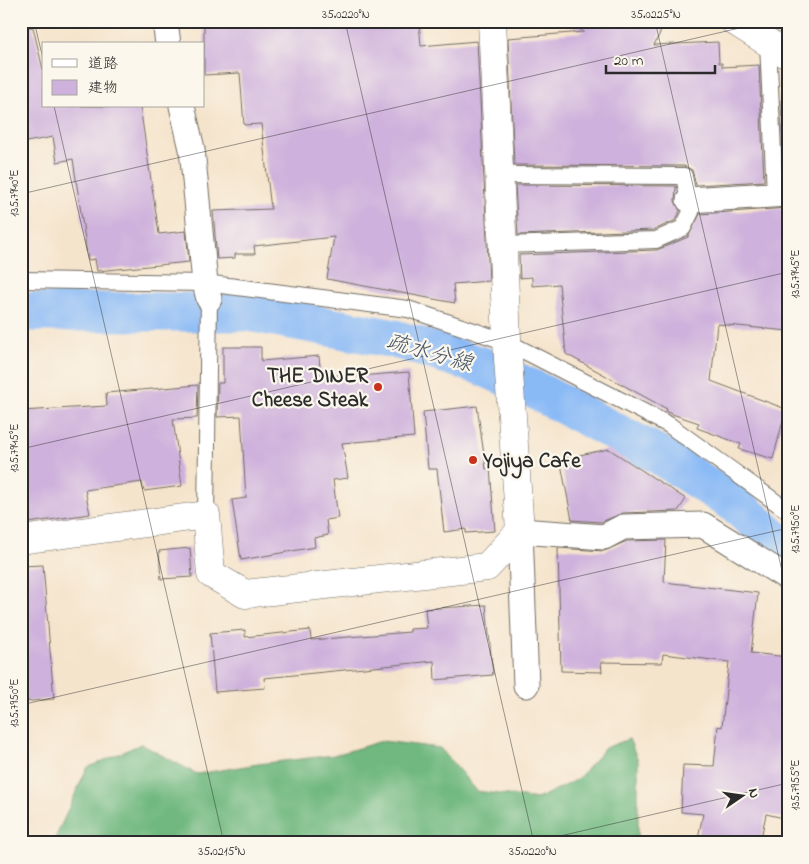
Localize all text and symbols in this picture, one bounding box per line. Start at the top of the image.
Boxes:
text: 35.0220°N [322,6,370,24]
text: 35.0225°N [631,6,681,24]
legend [42,42,205,108]
scale bar [606,42,715,74]
text: 20 m [614,50,644,72]
text: 道路 [88,53,118,75]
text: 建物 [88,77,118,99]
text: 135.7940°E [6,169,24,217]
text: 135.7945°E [787,250,805,298]
water label: 疏水分線 [382,326,477,382]
place label: THE DINER Cheese Steak [252,362,369,416]
marker: THE DINER Cheese Steak [372,381,384,393]
text: 135.7945°E [6,424,24,472]
place label: Yojiya Cafe [482,447,581,479]
marker: Yojiya Cafe [467,454,479,466]
text: 135.7950°E [787,504,805,554]
text: 135.7950°E [6,678,24,728]
text: 135.7955°E [787,760,805,810]
north arrow [716,772,766,822]
text: N [742,786,764,800]
text: 35.0215°N [198,843,246,861]
text: 35.0220°N [509,843,557,861]

